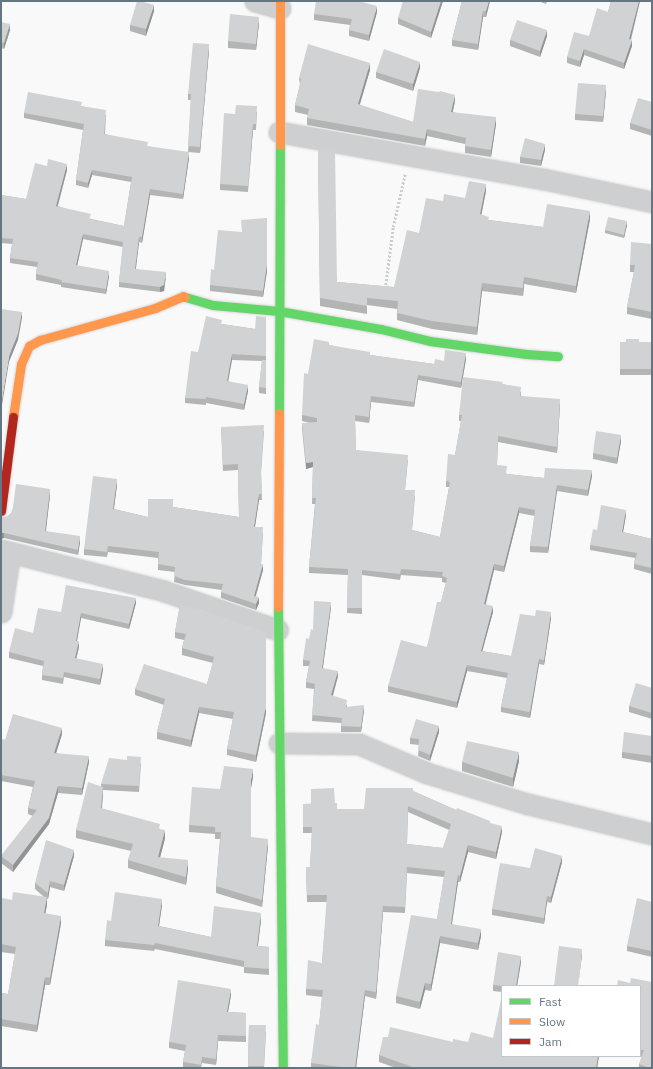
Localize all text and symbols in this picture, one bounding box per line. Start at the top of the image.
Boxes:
legend [501,985,641,1057]
text: Fast [539,994,562,1009]
text: Slow [539,1014,565,1029]
text: Jam [539,1034,562,1049]

